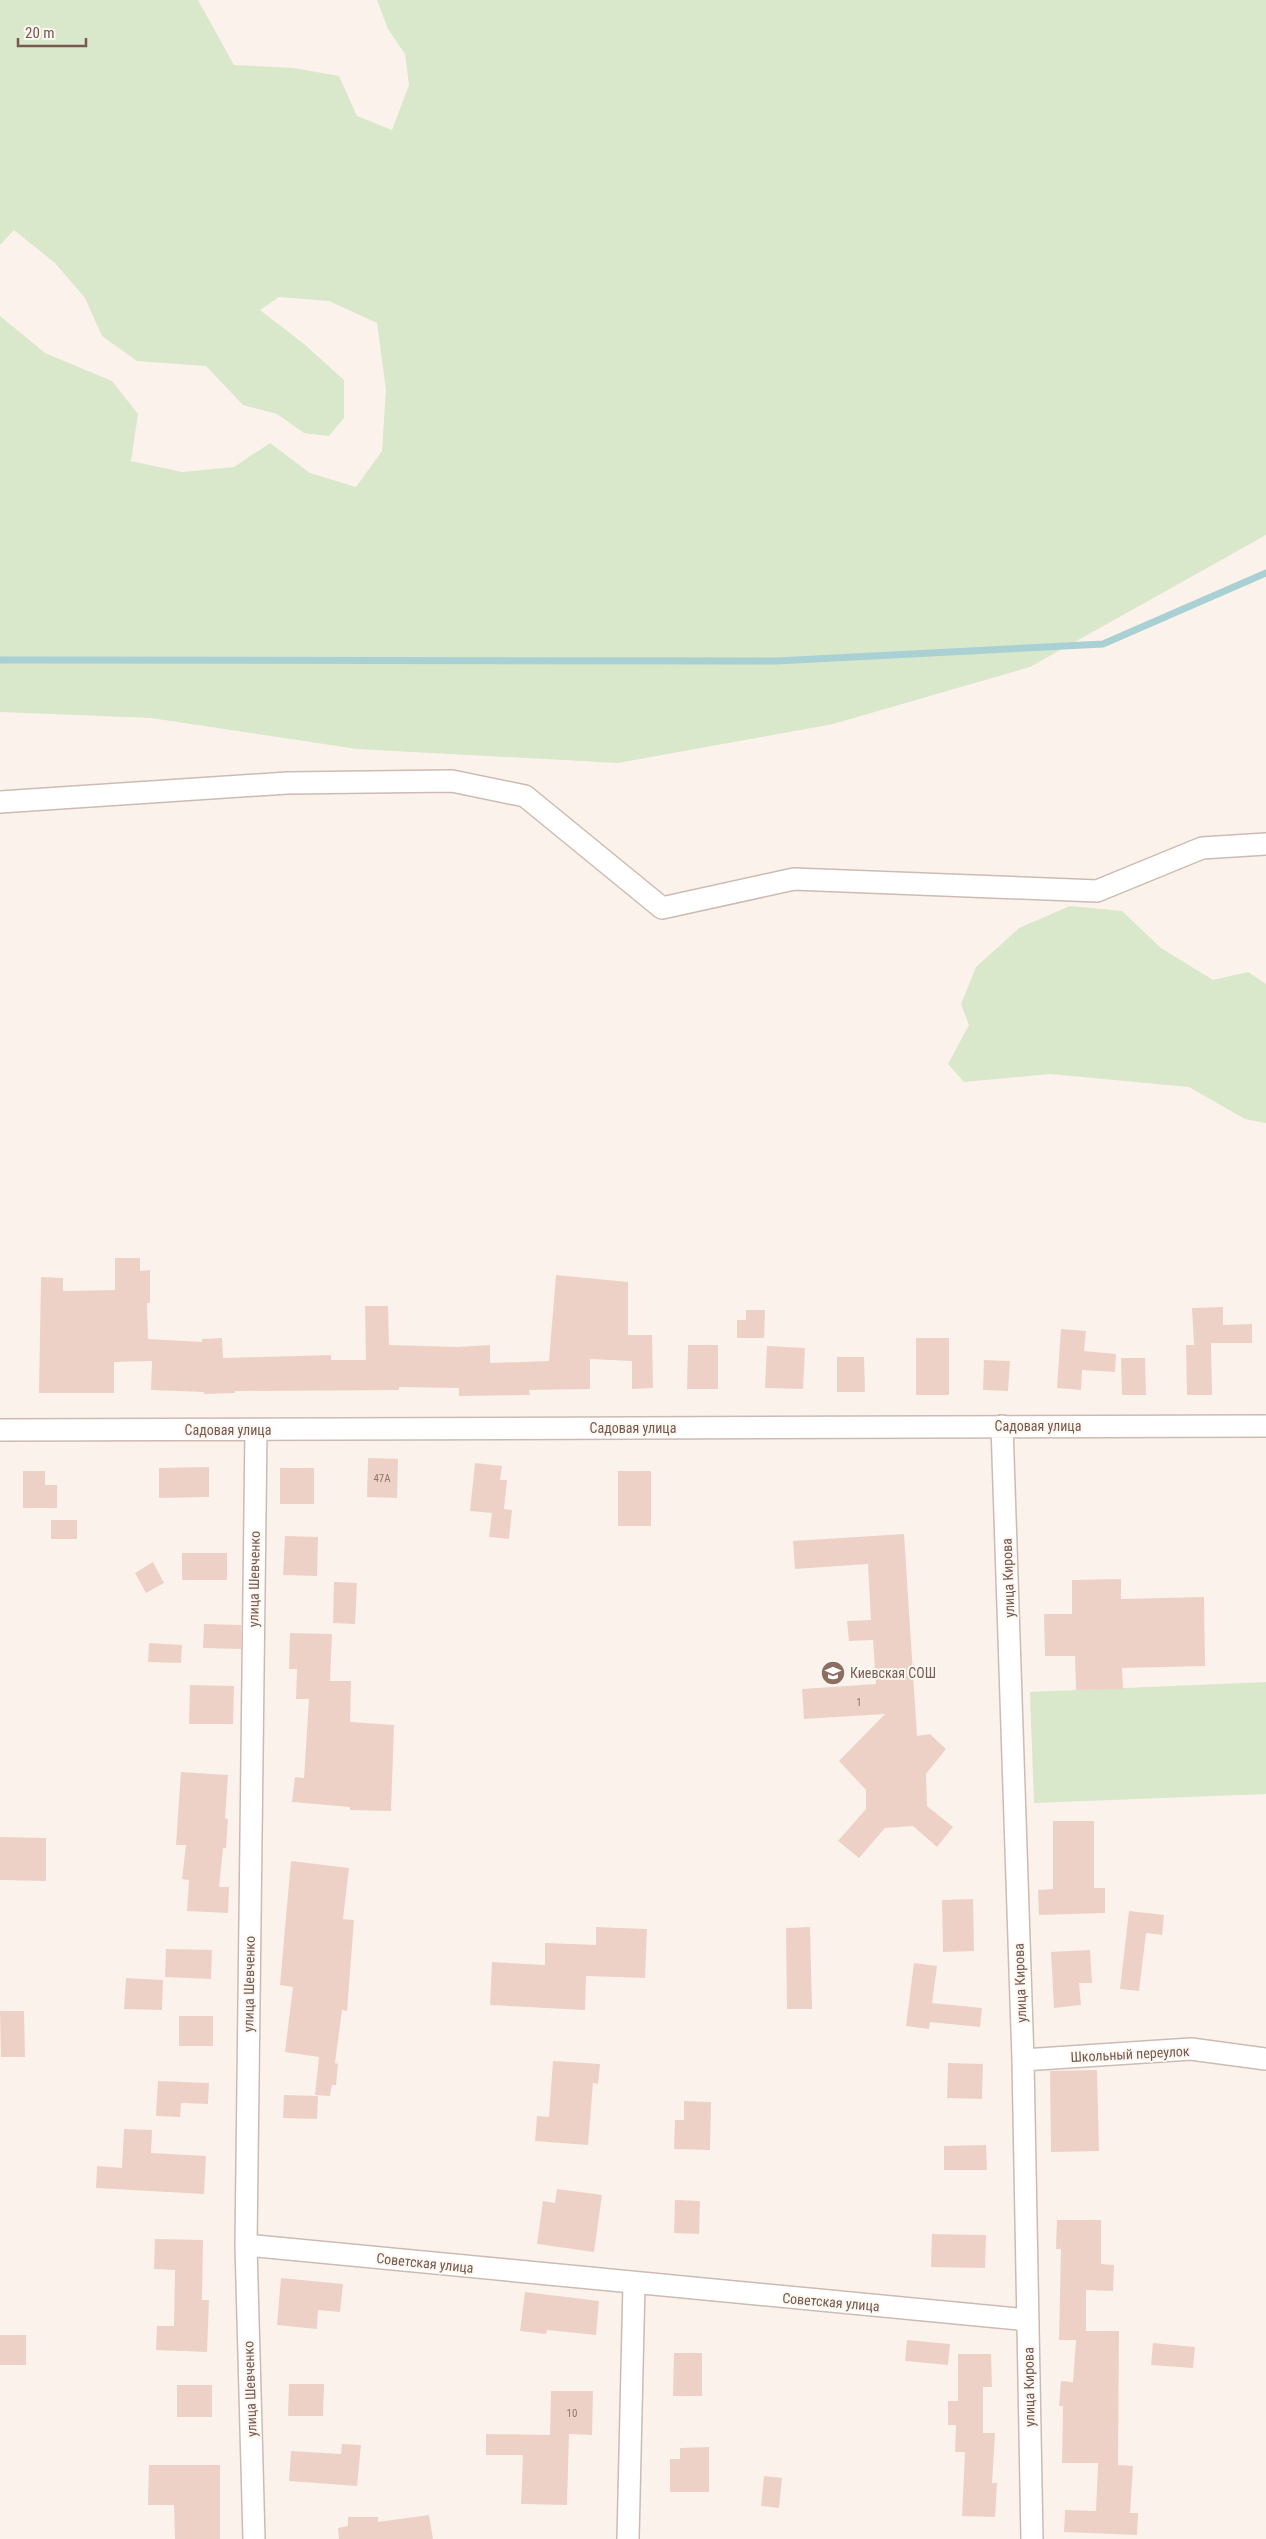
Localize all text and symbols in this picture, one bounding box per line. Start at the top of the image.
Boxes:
scale bar [18,15,85,47]
text: 20 m [25,24,55,42]
street label: Садовая улица [995,1418,1081,1434]
street label: Садовая улица [590,1420,676,1436]
street label: Садовая улица [185,1422,271,1438]
house number: 47А [373,1472,391,1485]
street label: улица Шевченко [245,1531,263,1627]
street label: улица Кирова [999,1538,1017,1618]
school or university icon: Киевская СОШ [820,1660,846,1686]
place label: Киевская СОШ [850,1665,936,1681]
house number: 1 [856,1696,862,1709]
street label: улица Шевченко [240,1936,258,2032]
street label: улица Кирова [1011,1943,1029,2023]
street label: Школьный переулок [1070,2043,1190,2065]
street label: Советская улица [376,2250,474,2276]
street label: Советская улица [782,2290,880,2314]
street label: улица Шевченко [240,2341,260,2437]
street label: улица Кирова [1020,2347,1038,2427]
house number: 10 [567,2407,577,2420]

